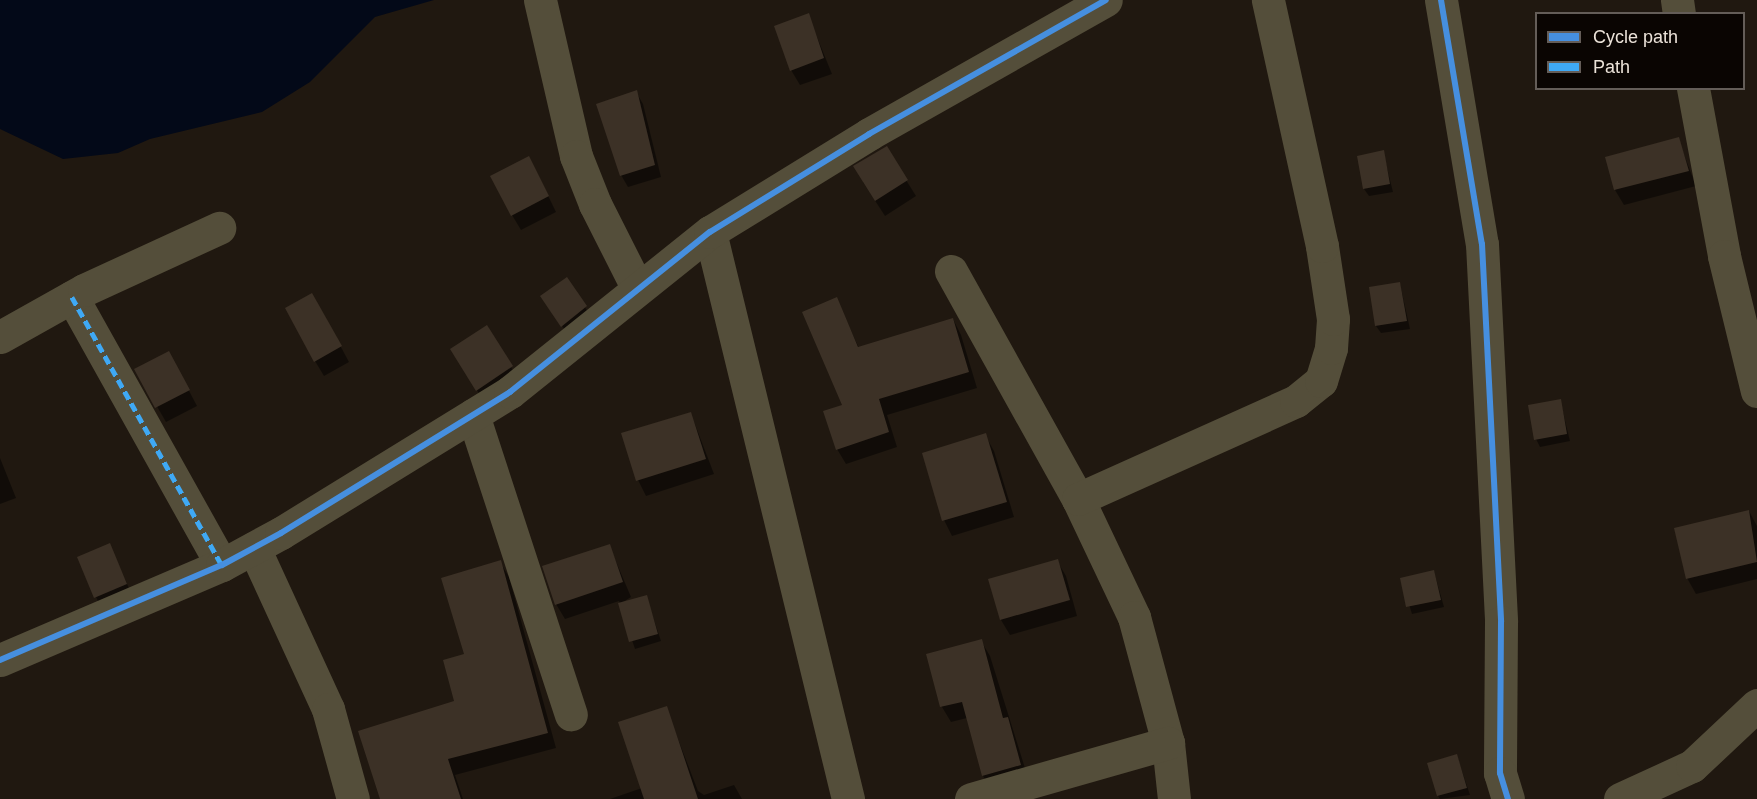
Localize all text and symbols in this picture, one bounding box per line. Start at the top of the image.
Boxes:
legend [1535,12,1745,90]
text: Cycle path [1593,27,1678,47]
text: Path [1593,57,1630,77]

